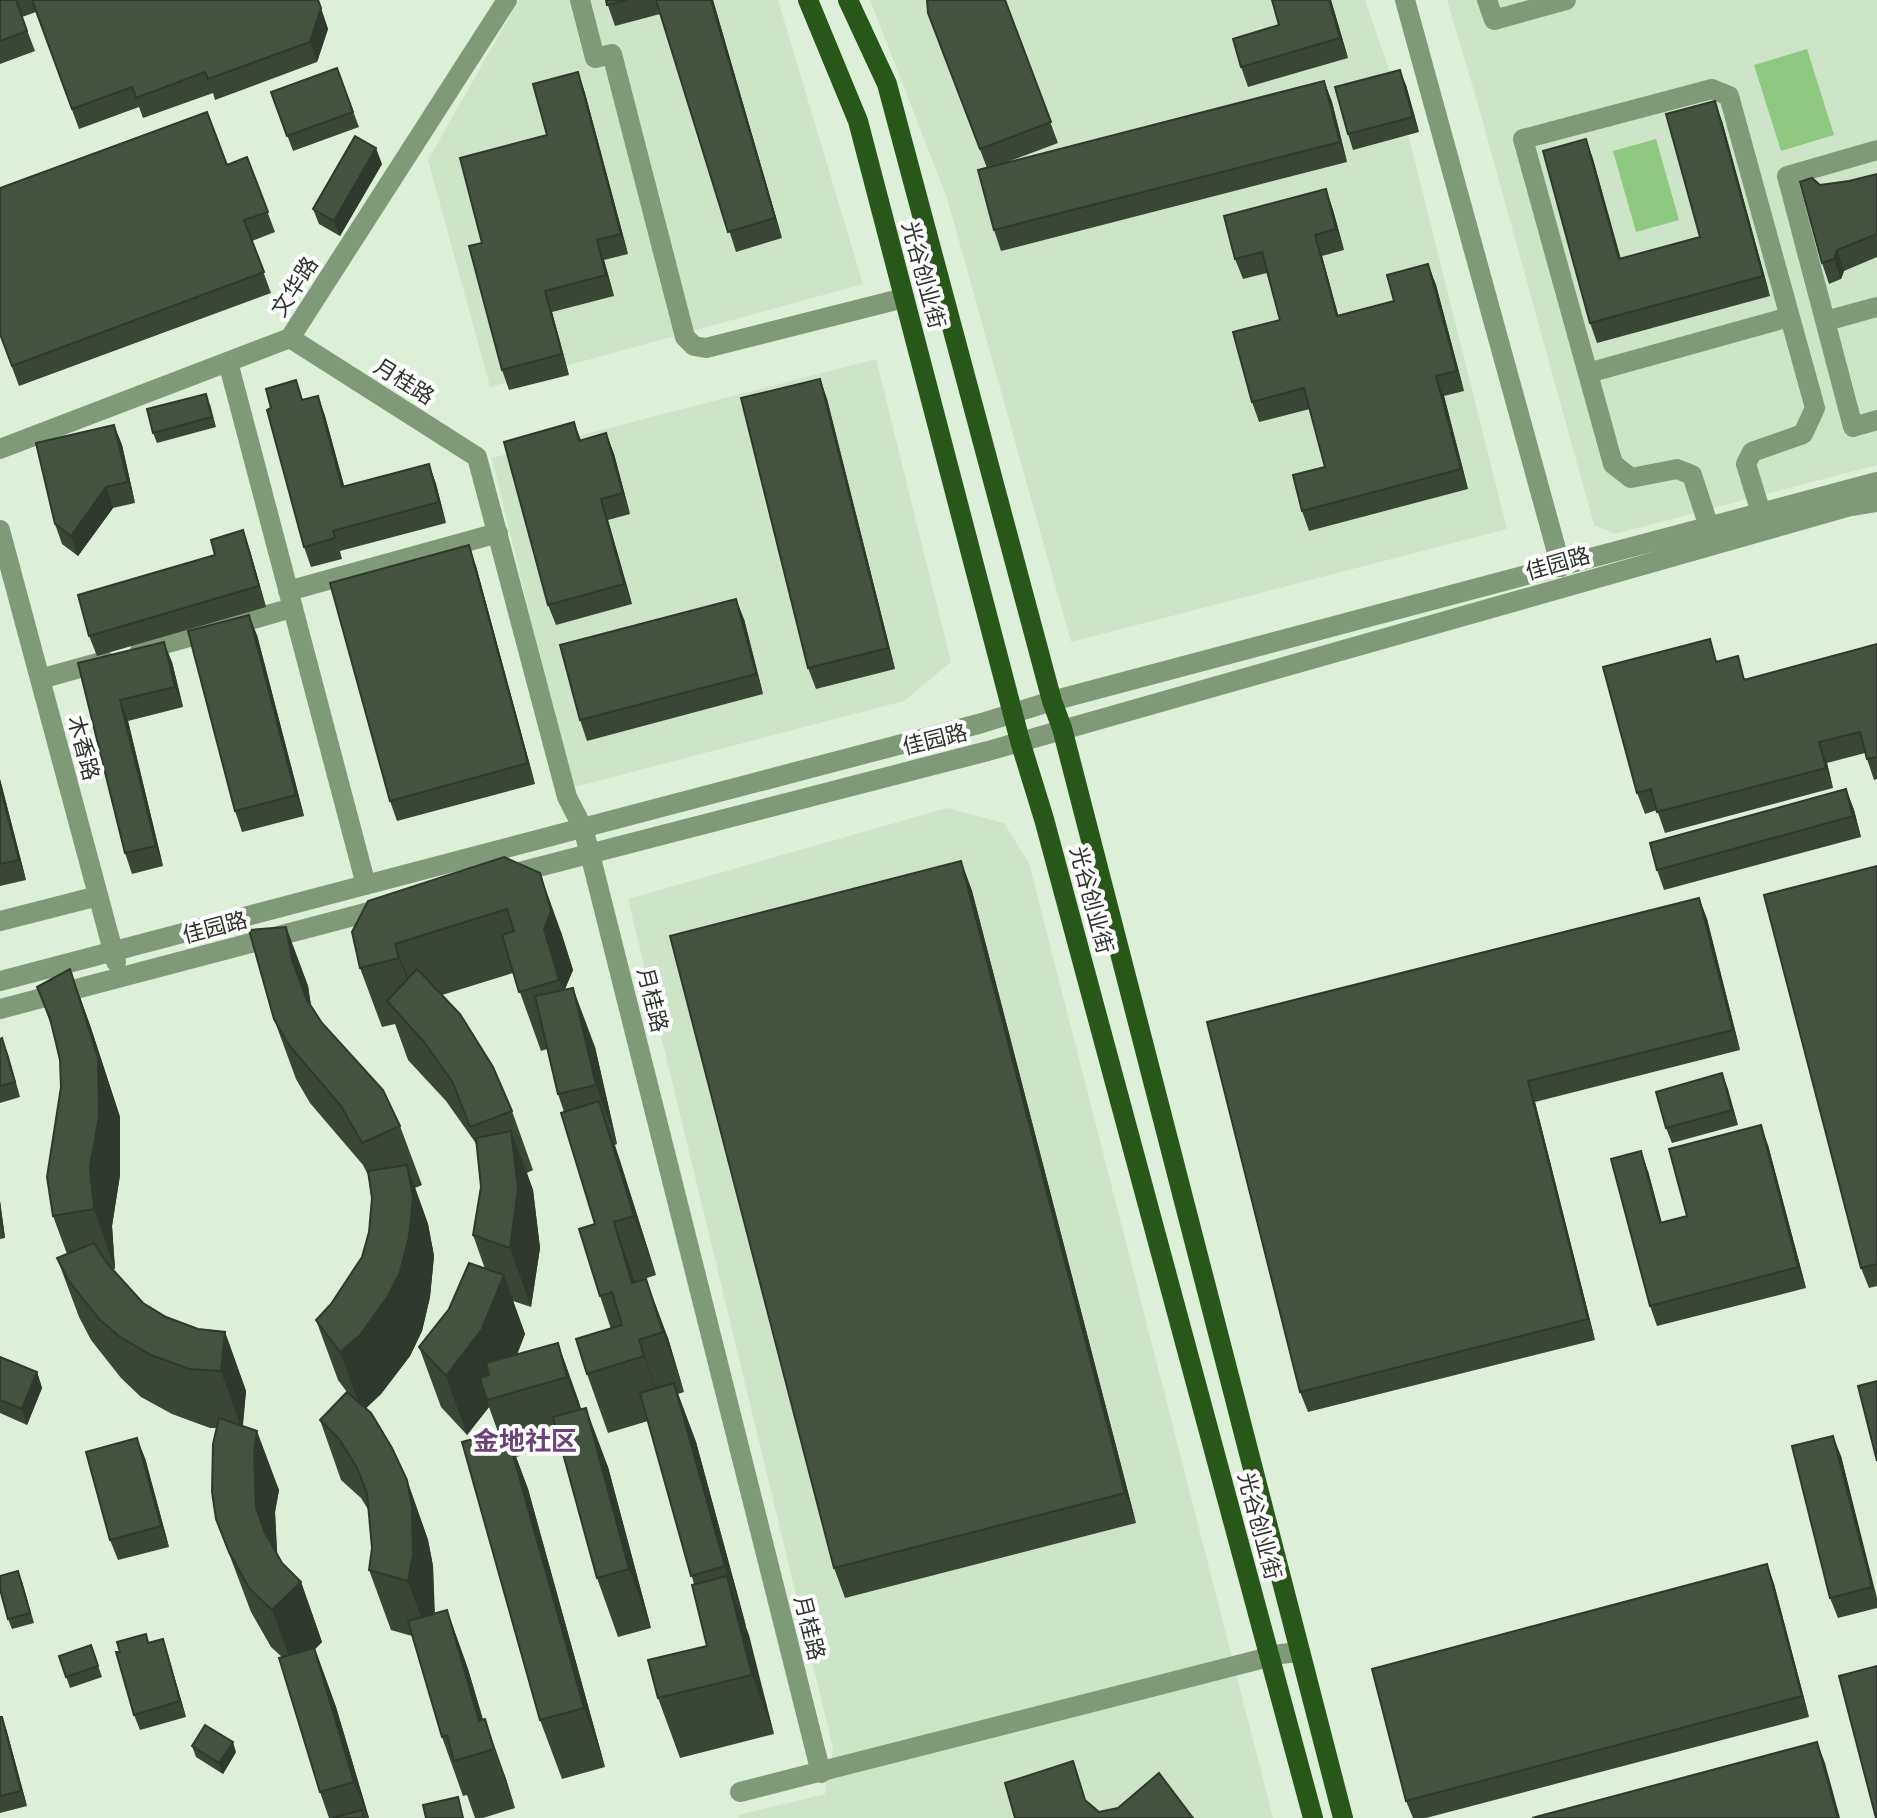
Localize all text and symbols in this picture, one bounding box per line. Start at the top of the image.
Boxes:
street label: 光谷创业街 [896,219,950,331]
street label: 文华路 [266,252,324,322]
street label: 月桂路 [369,353,439,411]
street label: 佳园路 [1523,542,1593,586]
street label: 木香路 [62,713,104,783]
street label: 佳园路 [900,719,970,761]
street label: 光谷创业街 [1064,844,1118,956]
street label: 佳园路 [180,907,250,949]
street label: 月桂路 [631,965,673,1035]
district label: 金地社区 [473,1426,577,1457]
street label: 光谷创业街 [1232,1470,1286,1582]
street label: 月桂路 [788,1593,830,1663]

